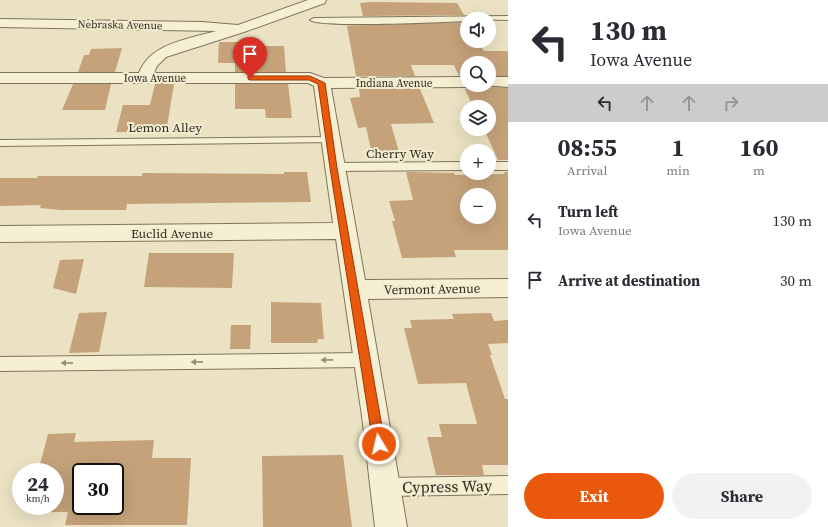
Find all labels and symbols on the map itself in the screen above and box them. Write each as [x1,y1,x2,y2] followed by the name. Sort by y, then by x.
[77,17,163,33] street label: Nebraska Avenue
[233,37,267,78] pin
[124,71,187,86] street label: Iowa Avenue
[356,76,433,91] street label: Indiana Avenue
[128,119,202,136] street label: Lemon Alley
[366,145,434,162] street label: Cherry Way
[131,225,213,242] street label: Euclid Avenue
[384,280,481,298] street label: Vermont Avenue
[320,357,333,363] one-way arrow
[190,359,203,365] one-way arrow
[60,360,73,366] one-way arrow
[358,423,400,465] position arrow
[72,463,124,515] speed limit sign: 30
[402,474,493,498] street label: Cypress Way

